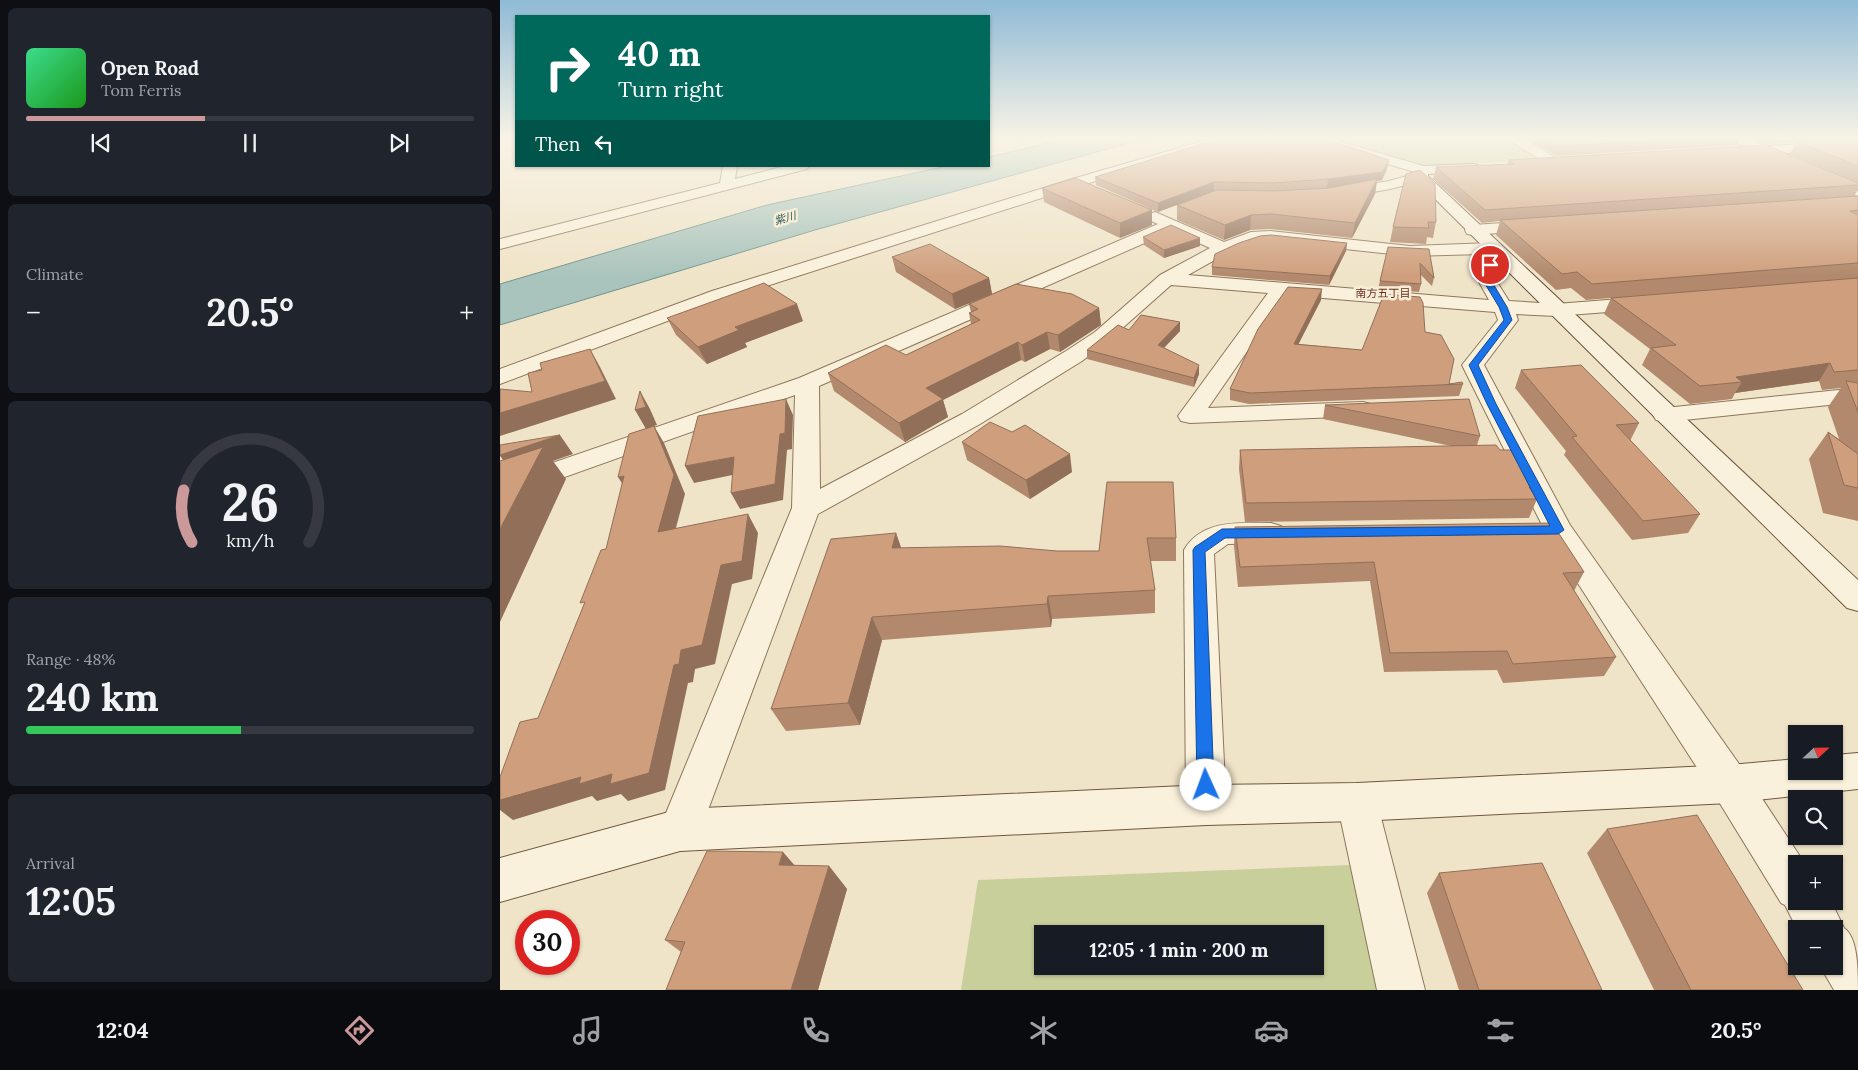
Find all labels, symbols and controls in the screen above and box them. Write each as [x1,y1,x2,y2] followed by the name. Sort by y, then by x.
[618,31,701,76] text: 40 m
[535,35,600,100] icon: right
[101,56,199,80] text: Open Road
[618,75,723,103] text: Turn right
[101,80,181,100] text: Tom Ferris
[87,129,115,157] icon: previous
[236,129,264,157] icon: pause
[385,129,413,157] icon: next
[590,130,618,158] icon: left
[535,132,580,156] text: Then
[773,208,798,228] water label: 紫川
[1469,244,1511,286] pin
[1476,251,1504,279] icon: arrive
[26,264,83,284] text: Climate
[1356,286,1411,300] district label: 南方五丁目
[206,288,294,336] text: 20.5°
[26,295,41,331] text: −
[459,295,474,331] text: +
[221,469,279,535] text: 26
[226,529,274,552] text: km/h
[26,649,115,669] text: Range · 48%
[26,673,159,721] text: 240 km
[1788,725,1842,780] north arrow
[1788,725,1843,975] map controls
[1179,758,1231,810] position arrow
[1788,790,1843,845] button: search
[26,853,75,873] text: Arrival
[1788,855,1843,910] button: +
[26,877,116,925] text: 12:05
[515,910,580,975] speed limit sign: 30
[1788,920,1843,975] button: −
[1090,938,1268,962] text: 12:05 · 1 min · 200 m
[342,1013,377,1048] icon: directions
[570,1013,605,1048] icon: music
[798,1013,833,1048] icon: phone
[1026,1013,1061,1048] icon: climate
[1254,1013,1289,1048] icon: car
[1483,1013,1518,1048] icon: filters
[97,1016,149,1044] text: 12:04
[1711,1016,1761,1044] text: 20.5°

